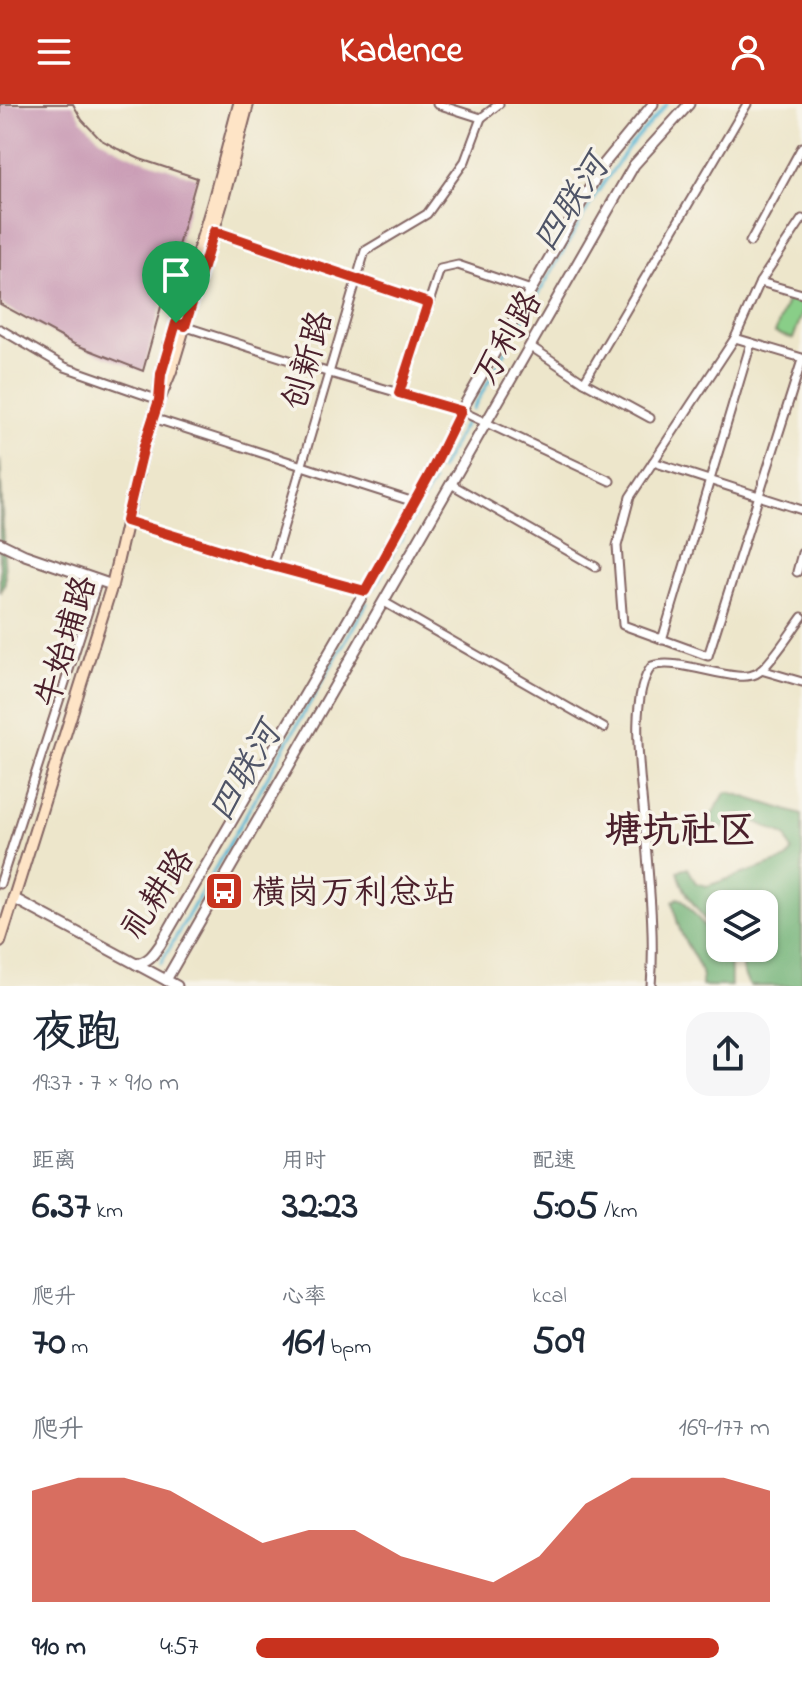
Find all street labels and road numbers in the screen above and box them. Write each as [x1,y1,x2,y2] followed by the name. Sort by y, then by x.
[462,282,557,396] street label: 万利路
[272,305,348,417] street label: 创新路
[24,570,112,715] street label: 牛始埔路
[110,839,209,951] street label: 礼耕路

